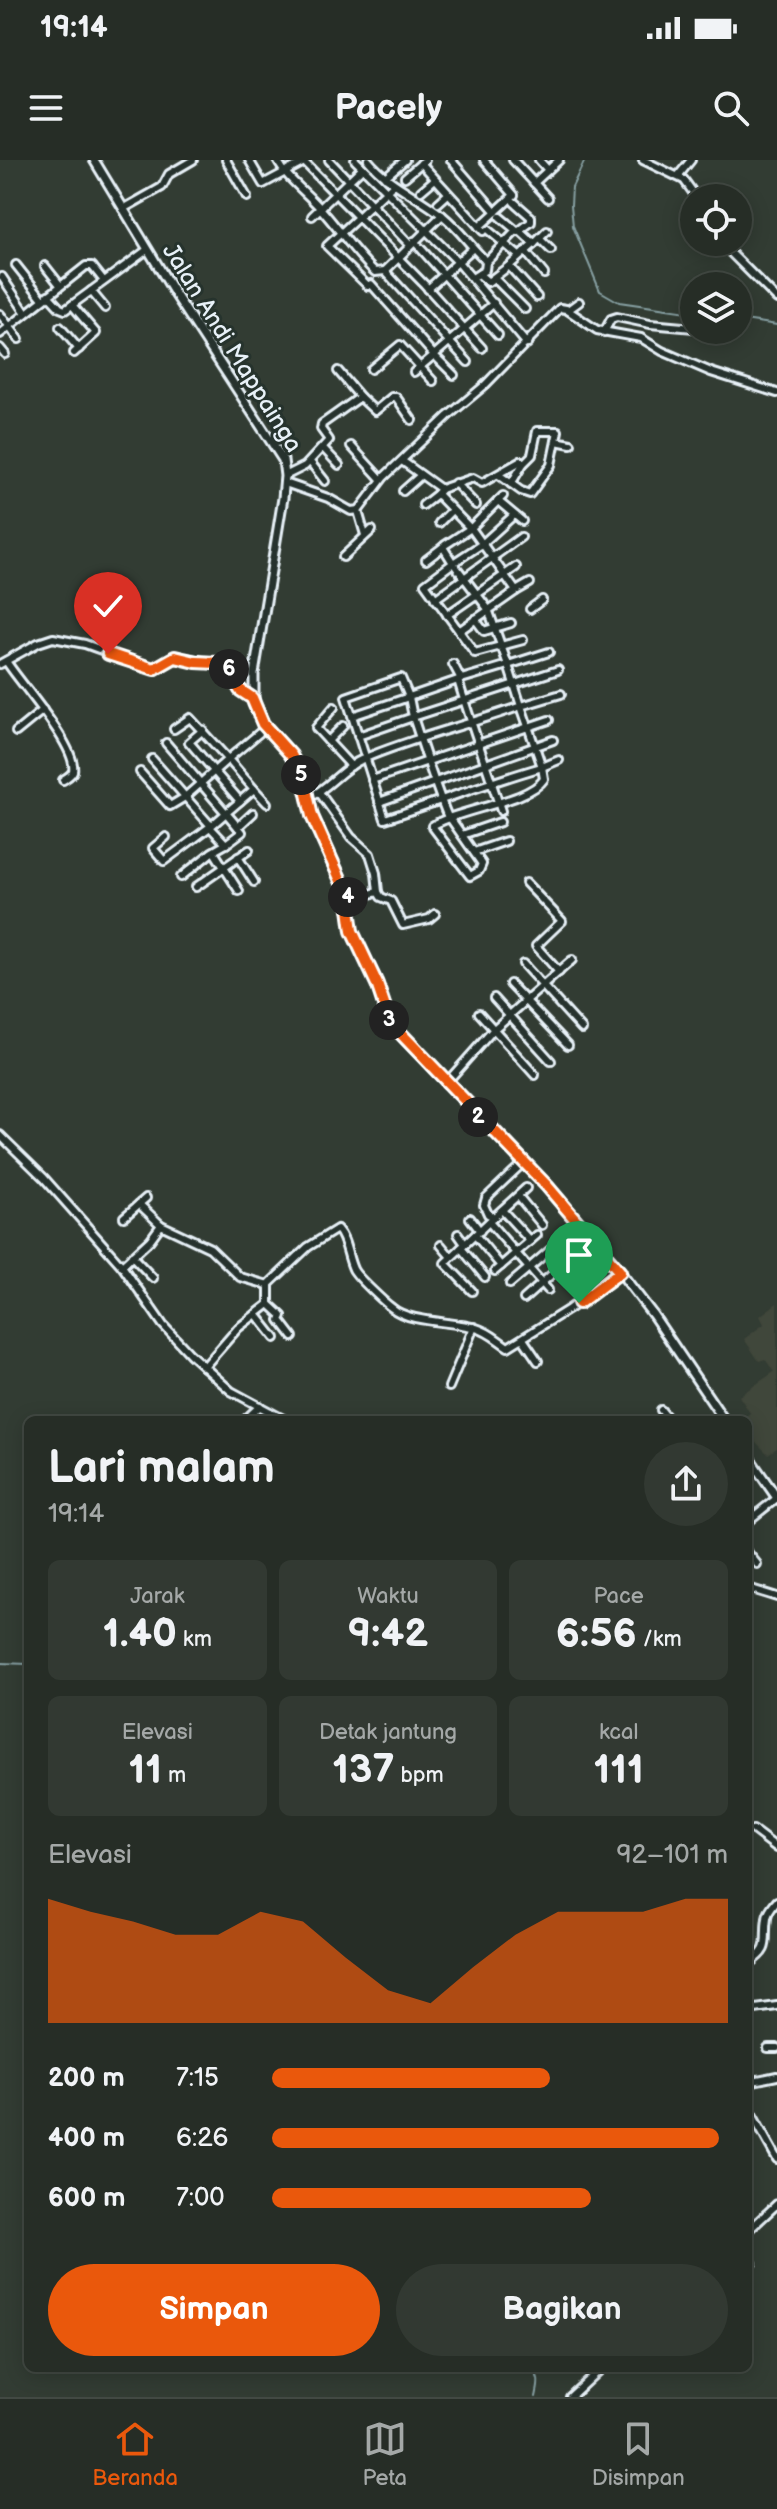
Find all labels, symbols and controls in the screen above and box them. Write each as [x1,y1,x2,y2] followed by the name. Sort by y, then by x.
[40,10,108,46] text: 19:14
[24,86,68,130] icon: menu
[709,86,753,130] icon: search
[335,87,442,130] text: Pacely
[680,184,752,344] map controls
[680,184,752,256] button: locate
[156,238,308,458] street label: Jalan Andi Mappainga
[680,272,752,344] button: layers
[74,572,142,654] pin
[86,584,130,628] icon: check
[209,649,249,689] pin: 6
[222,655,236,682] text: 6
[281,755,321,795] pin: 5
[295,761,307,788] text: 5
[328,877,368,917] pin: 4
[342,883,354,910] text: 4
[369,1000,409,1040] pin: 3
[383,1006,395,1033] text: 3
[458,1097,498,1137] pin: 2
[471,1103,485,1130] text: 2
[545,1221,613,1303] pin
[557,1233,601,1277] icon: arrive
[48,1442,275,1495] text: Lari malam
[644,1442,728,1526] button: share
[48,1499,104,1530] text: 19:14
[130,1583,184,1610] text: Jarak
[357,1583,419,1610] text: Waktu
[594,1583,644,1610] text: Pace
[103,1610,177,1658] text: 1.40
[348,1610,428,1658] text: 9:42
[556,1610,637,1658] text: 6:56
[177,1626,212,1653] text: km
[637,1626,682,1653] text: /km
[122,1719,193,1746] text: Elevasi
[319,1719,457,1746] text: Detak jantung
[599,1719,638,1746] text: kcal
[128,1746,162,1794] text: 11
[332,1746,394,1794] text: 137
[593,1746,644,1794] text: 111
[162,1762,186,1789] text: m
[394,1762,444,1789] text: bpm
[48,1840,132,1871] text: Elevasi
[617,1840,728,1871] text: 92–101 m
[48,2063,125,2094] text: 200 m
[176,2063,219,2094] text: 7:15
[48,2123,125,2154] text: 400 m
[176,2123,228,2154] text: 6:26
[48,2183,125,2214] text: 600 m
[176,2183,225,2214] text: 7:00
[48,2264,380,2356] button: Simpan
[396,2264,728,2356] button: Bagikan
[92,2417,178,2492] tab: Beranda
[362,2417,407,2492] tab: Peta
[592,2417,685,2492] tab: Disimpan

